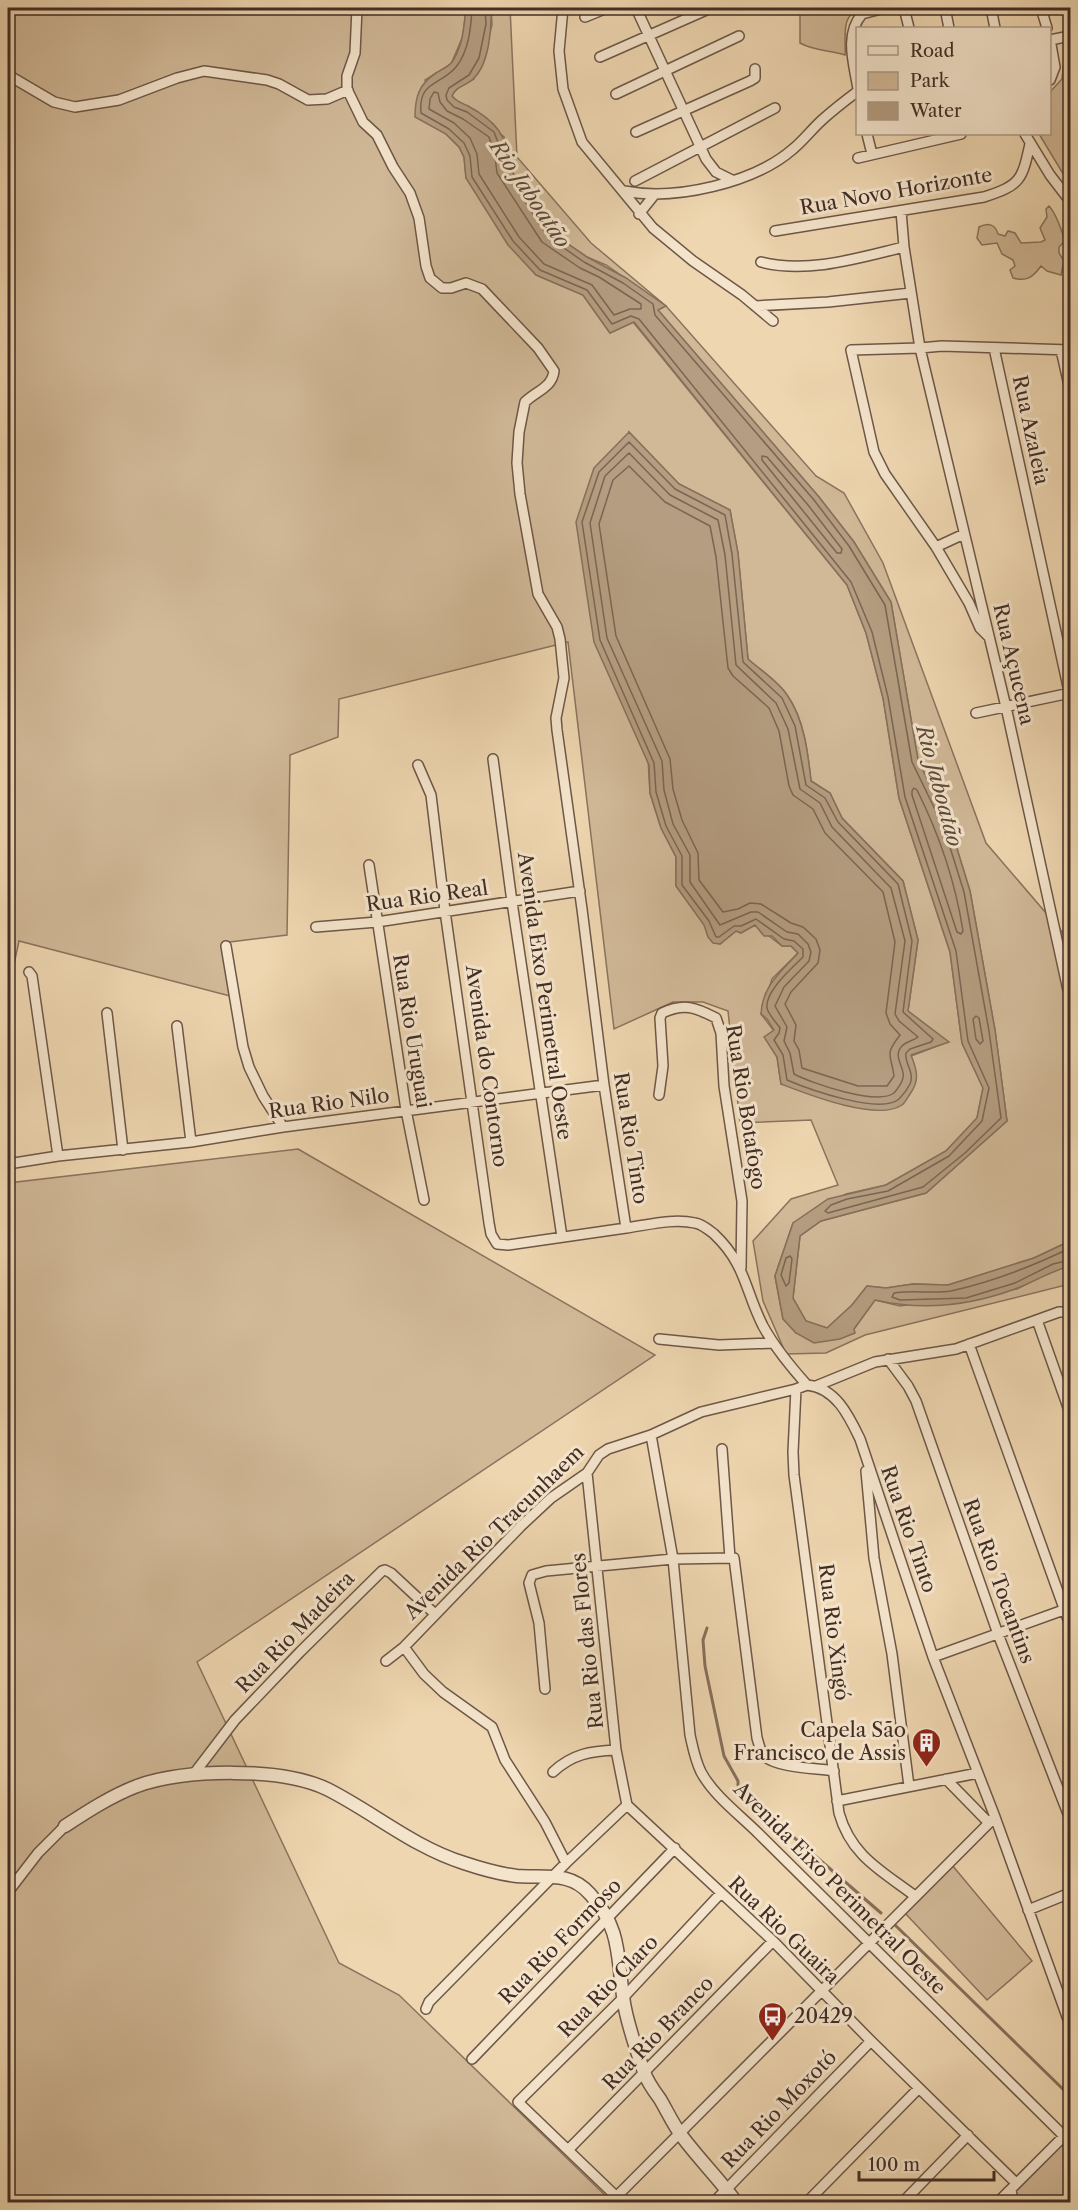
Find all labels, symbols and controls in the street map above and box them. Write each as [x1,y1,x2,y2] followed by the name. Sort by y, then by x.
[856,27,1051,135] legend
[910,40,955,62] text: Road
[910,70,951,92] text: Park
[909,100,962,122] text: Water
[484,133,576,253] water label: Rio Jaboatão
[798,162,994,220] street label: Rua Novo Horizonte
[1008,373,1054,487] street label: Rua Azaleia
[988,601,1040,728] street label: Rua Açucena
[911,720,968,850] water label: Rio Jaboatão
[513,850,577,1141] street label: Avenida Eixo Perimetral Oeste
[364,876,490,916] street label: Rua Rio Real
[388,952,436,1110] street label: Rua Rio Uruguai
[461,962,513,1169] street label: Avenida do Contorno
[721,1023,771,1191] street label: Rua Rio Botafogo
[609,1070,653,1206] street label: Rua Rio Tinto
[267,1083,391,1123] street label: Rua Rio Nilo
[399,1440,589,1625] street label: Avenida Rio Tracunhaem
[876,1462,942,1596] street label: Rua Rio Tinto
[958,1495,1040,1667] street label: Rua Rio Tocantins
[566,1552,608,1730] street label: Rua Rio das Flores
[814,1562,854,1702] street label: Rua Rio Xingó
[231,1566,359,1698] street label: Rua Rio Madeira
[733,1718,906,1765] place label: Capela São Francisco de Assis
[911,1726,943,1768] building icon: Capela São Francisco de Assis
[728,1776,951,1999] street label: Avenida Eixo Perimetral Oeste
[724,1871,845,1989] street label: Rua Rio Guaira
[494,1873,626,2009] street label: Rua Rio Formoso
[553,1930,663,2042] street label: Rua Rio Claro
[598,1971,718,2095] street label: Rua Rio Branco
[757,2000,789,2042] bus stop icon: 20429
[794,2004,853,2028] place label: 20429
[717,2045,841,2173] street label: Rua Rio Moxotó
[859,2144,994,2182] scale bar
[868,2154,920,2176] text: 100 m

